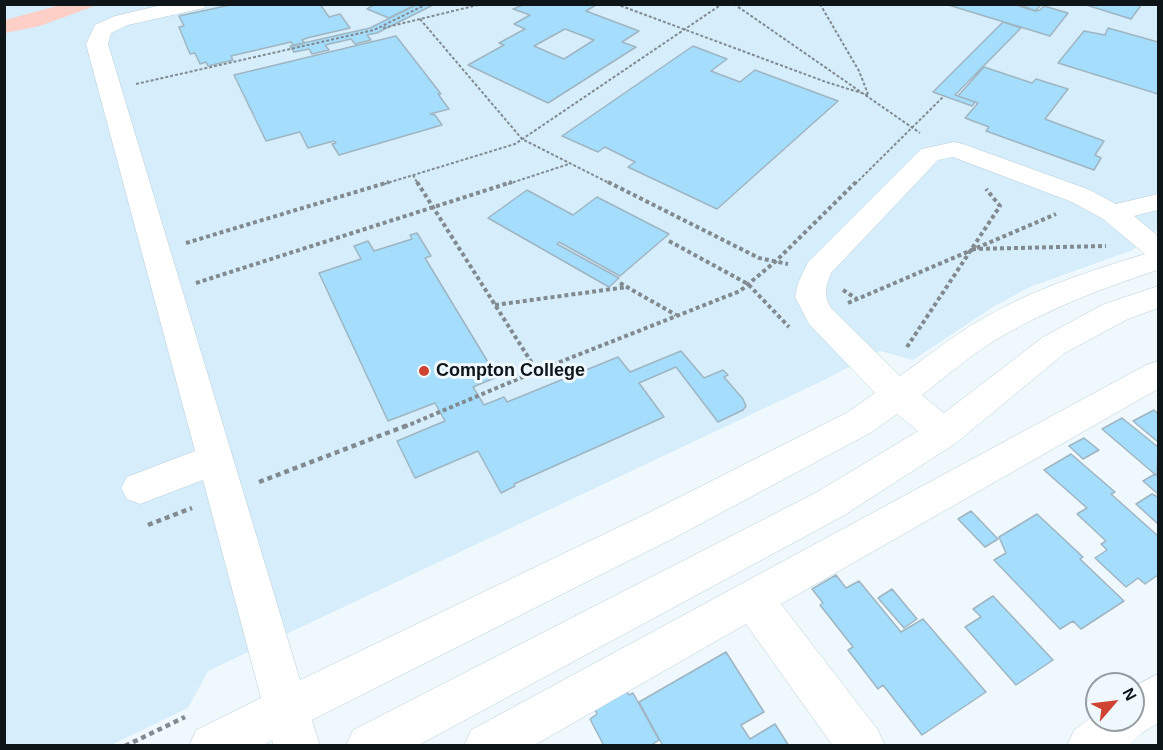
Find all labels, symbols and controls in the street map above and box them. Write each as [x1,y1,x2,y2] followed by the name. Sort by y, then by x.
[436,360,585,382] place label: Compton College
[417,364,431,378] marker: Compton College
[1085,672,1145,732] north arrow
[1119,685,1140,703] text: N

